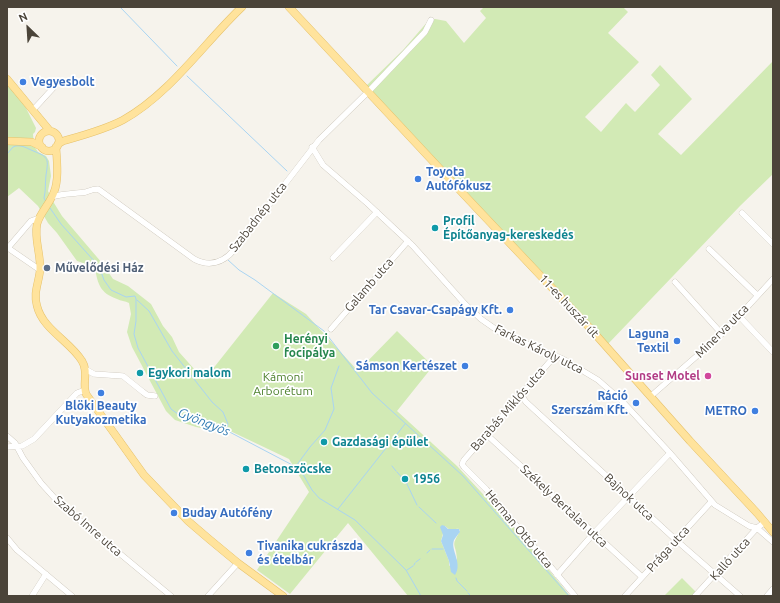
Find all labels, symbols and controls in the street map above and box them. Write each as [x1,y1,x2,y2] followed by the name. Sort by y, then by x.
[8,8,48,48] north arrow
[17,10,29,24] text: N
[31,75,95,89] place label: Vegyesbolt
[18,77,28,87] marker: Vegyesbolt
[426,165,491,193] place label: Toyota Autófókusz
[413,174,423,184] marker: Toyota Autófókusz
[226,179,290,255] street label: Szabadnép utca
[443,214,574,242] place label: Profil Építőanyag-kereskedés
[430,223,440,233] marker: Profil Építőanyag-kereskedés
[342,255,396,315] street label: Galamb utca
[55,261,144,275] place label: Művelődési Ház
[42,263,52,273] marker: Művelődési Ház
[536,271,602,341] street label: 11-es huszár út
[692,301,752,361] street label: Minerva utca
[369,303,502,317] place label: Tar Csavar-Csapágy Kft.
[505,305,515,315] marker: Tar Csavar-Csapágy Kft.
[492,321,586,377] street label: Farkas Károly utca
[628,327,669,355] place label: Laguna Textil
[284,332,335,360] place label: Herényi focipálya
[672,336,682,346] marker: Laguna Textil
[271,341,281,351] marker: Herényi focipálya
[356,359,457,373] place label: Sámson Kertészet
[460,361,470,371] marker: Sámson Kertészet
[468,364,548,454] street label: Barabás Miklós utca
[148,366,231,380] place label: Egykori malom
[135,368,145,378] marker: Egykori malom
[625,369,700,383] place label: Sunset Motel
[253,370,313,398] park label: Kámoni Arborétum
[703,371,713,381] marker: Sunset Motel
[96,388,106,398] marker: Blöki Beauty Kutyakozmetika
[551,389,628,417] place label: Ráció Szerszám Kft.
[631,398,641,408] marker: Ráció Szerszám Kft.
[56,399,146,427] place label: Blöki Beauty Kutyakozmetika
[705,404,747,418] place label: METRO
[176,405,232,439] water label: Gyöngyös
[750,406,760,416] marker: METRO
[332,435,429,449] place label: Gazdasági épület
[319,437,329,447] marker: Gazdasági épület
[254,462,331,476] place label: Betonszöcske
[517,462,611,550] street label: Székely Bertalan utca
[241,464,251,474] marker: Betonszöcske
[601,470,657,524] street label: Bajnok utca
[413,472,440,486] place label: 1956
[400,474,410,484] marker: 1956
[482,487,556,571] street label: Herman Ottó utca
[51,493,125,559] street label: Szabó Imre utca
[182,506,272,520] place label: Buday Autófény
[169,508,179,518] marker: Buday Autófény
[644,523,692,575] street label: Prága utca
[707,535,753,583] street label: Kalló utca
[257,539,363,567] place label: Tivanika cukrászda és ételbár
[244,548,254,558] marker: Tivanika cukrászda és ételbár

